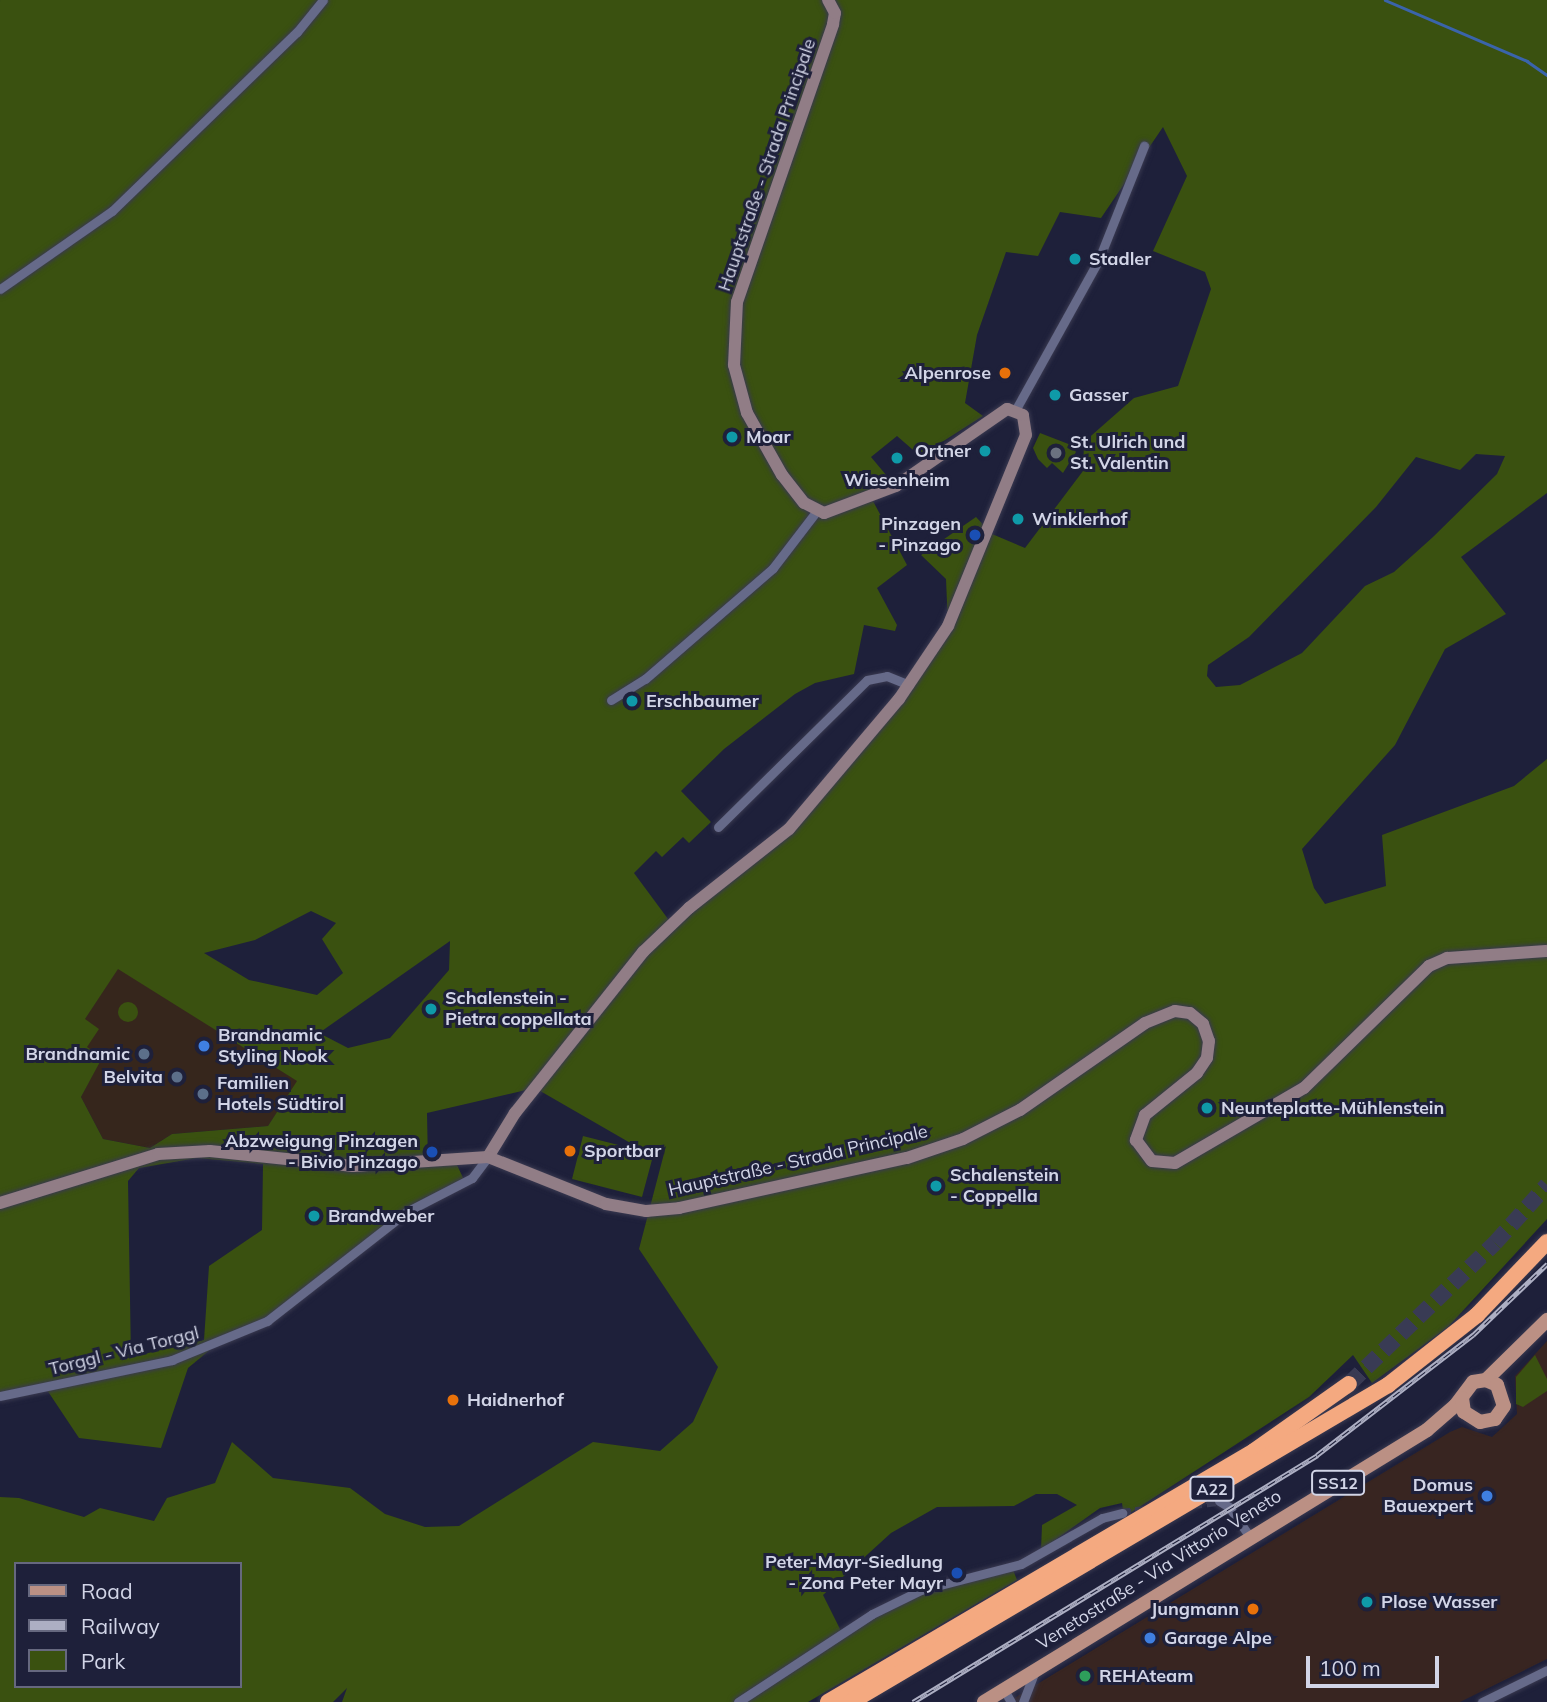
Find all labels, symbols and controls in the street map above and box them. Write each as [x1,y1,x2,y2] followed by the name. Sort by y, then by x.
[714,36,820,294] street label: Hauptstraße - Strada Principale
[1089,248,1151,270] place label: Stadler
[1067,251,1083,267] marker: Stadler
[904,362,991,384] place label: Alpenrose
[997,365,1013,381] marker: Alpenrose
[1069,384,1128,406] place label: Gasser
[1047,387,1063,403] marker: Gasser
[746,426,791,448] place label: Moar
[724,429,740,445] marker: Moar
[1070,432,1185,474] place label: St. Ulrich und St. Valentin
[915,440,971,462] place label: Ortner
[977,443,993,459] marker: Ortner
[1048,445,1064,461] marker: St. Ulrich und St. Valentin
[889,450,905,466] marker: Wiesenheim
[844,469,950,491] place label: Wiesenheim
[1032,508,1127,530] place label: Winklerhof
[1010,511,1026,527] marker: Winklerhof
[878,514,961,556] place label: Pinzagen - Pinzago
[967,527,983,543] marker: Pinzagen - Pinzago
[646,690,759,712] place label: Erschbaumer
[624,693,640,709] marker: Erschbaumer
[445,988,592,1030] place label: Schalenstein - Pietra coppellata
[423,1001,439,1017] marker: Schalenstein - Pietra coppellata
[218,1025,327,1068] place label: Brandnamic Styling Nook
[196,1038,212,1054] marker: Brandnamic Styling Nook
[25,1043,130,1065] place label: Brandnamic
[136,1046,152,1062] marker: Brandnamic
[104,1066,163,1088] place label: Belvita
[169,1069,185,1085] marker: Belvita
[217,1073,344,1116] place label: Familien Hotels Südtirol
[195,1086,211,1102] marker: Familien Hotels Südtirol
[1221,1097,1444,1119] place label: Neunteplatte-Mühlenstein
[1199,1100,1215,1116] marker: Neunteplatte-Mühlenstein
[666,1121,930,1201] street label: Hauptstraße - Strada Principale
[225,1131,418,1174] place label: Abzweigung Pinzagen - Bivio Pinzago
[584,1140,661,1162] place label: Sportbar
[562,1143,578,1159] marker: Sportbar
[424,1144,440,1160] marker: Abzweigung Pinzagen - Bivio Pinzago
[950,1165,1059,1208] place label: Schalenstein - Coppella
[928,1178,944,1194] marker: Schalenstein - Coppella
[328,1205,434,1227] place label: Brandweber
[306,1208,322,1224] marker: Brandweber
[47,1322,201,1380] street label: Torggl - Via Torggl
[467,1389,564,1411] place label: Haidnerhof
[445,1392,461,1408] marker: Haidnerhof
[1310,1470,1366,1496] road number: SS12
[1384,1475,1473,1518] place label: Domus Bauexpert
[1189,1476,1235,1502] road number: A22
[1033,1485,1285,1655] street label: Venetostraße - Via Vittorio Veneto
[1479,1488,1495,1504] marker: Domus Bauexpert
[765,1552,943,1594] place label: Peter-Mayr-Siedlung - Zona Peter Mayr
[14,1562,242,1688] legend
[949,1565,965,1581] marker: Peter-Mayr-Siedlung - Zona Peter Mayr
[81,1578,132,1604] text: Road
[1381,1591,1497,1613] place label: Plose Wasser
[1359,1594,1375,1610] marker: Plose Wasser
[1151,1598,1239,1620] place label: Jungmann
[1245,1601,1261,1617] marker: Jungmann
[81,1613,160,1639] text: Railway
[1164,1627,1272,1649] place label: Garage Alpe
[1142,1630,1158,1646] marker: Garage Alpe
[1309,1642,1442,1686] scale bar
[81,1648,125,1674] text: Park
[1319,1655,1381,1681] text: 100 m
[1099,1665,1193,1687] place label: REHAteam
[1077,1668,1093,1684] marker: REHAteam

